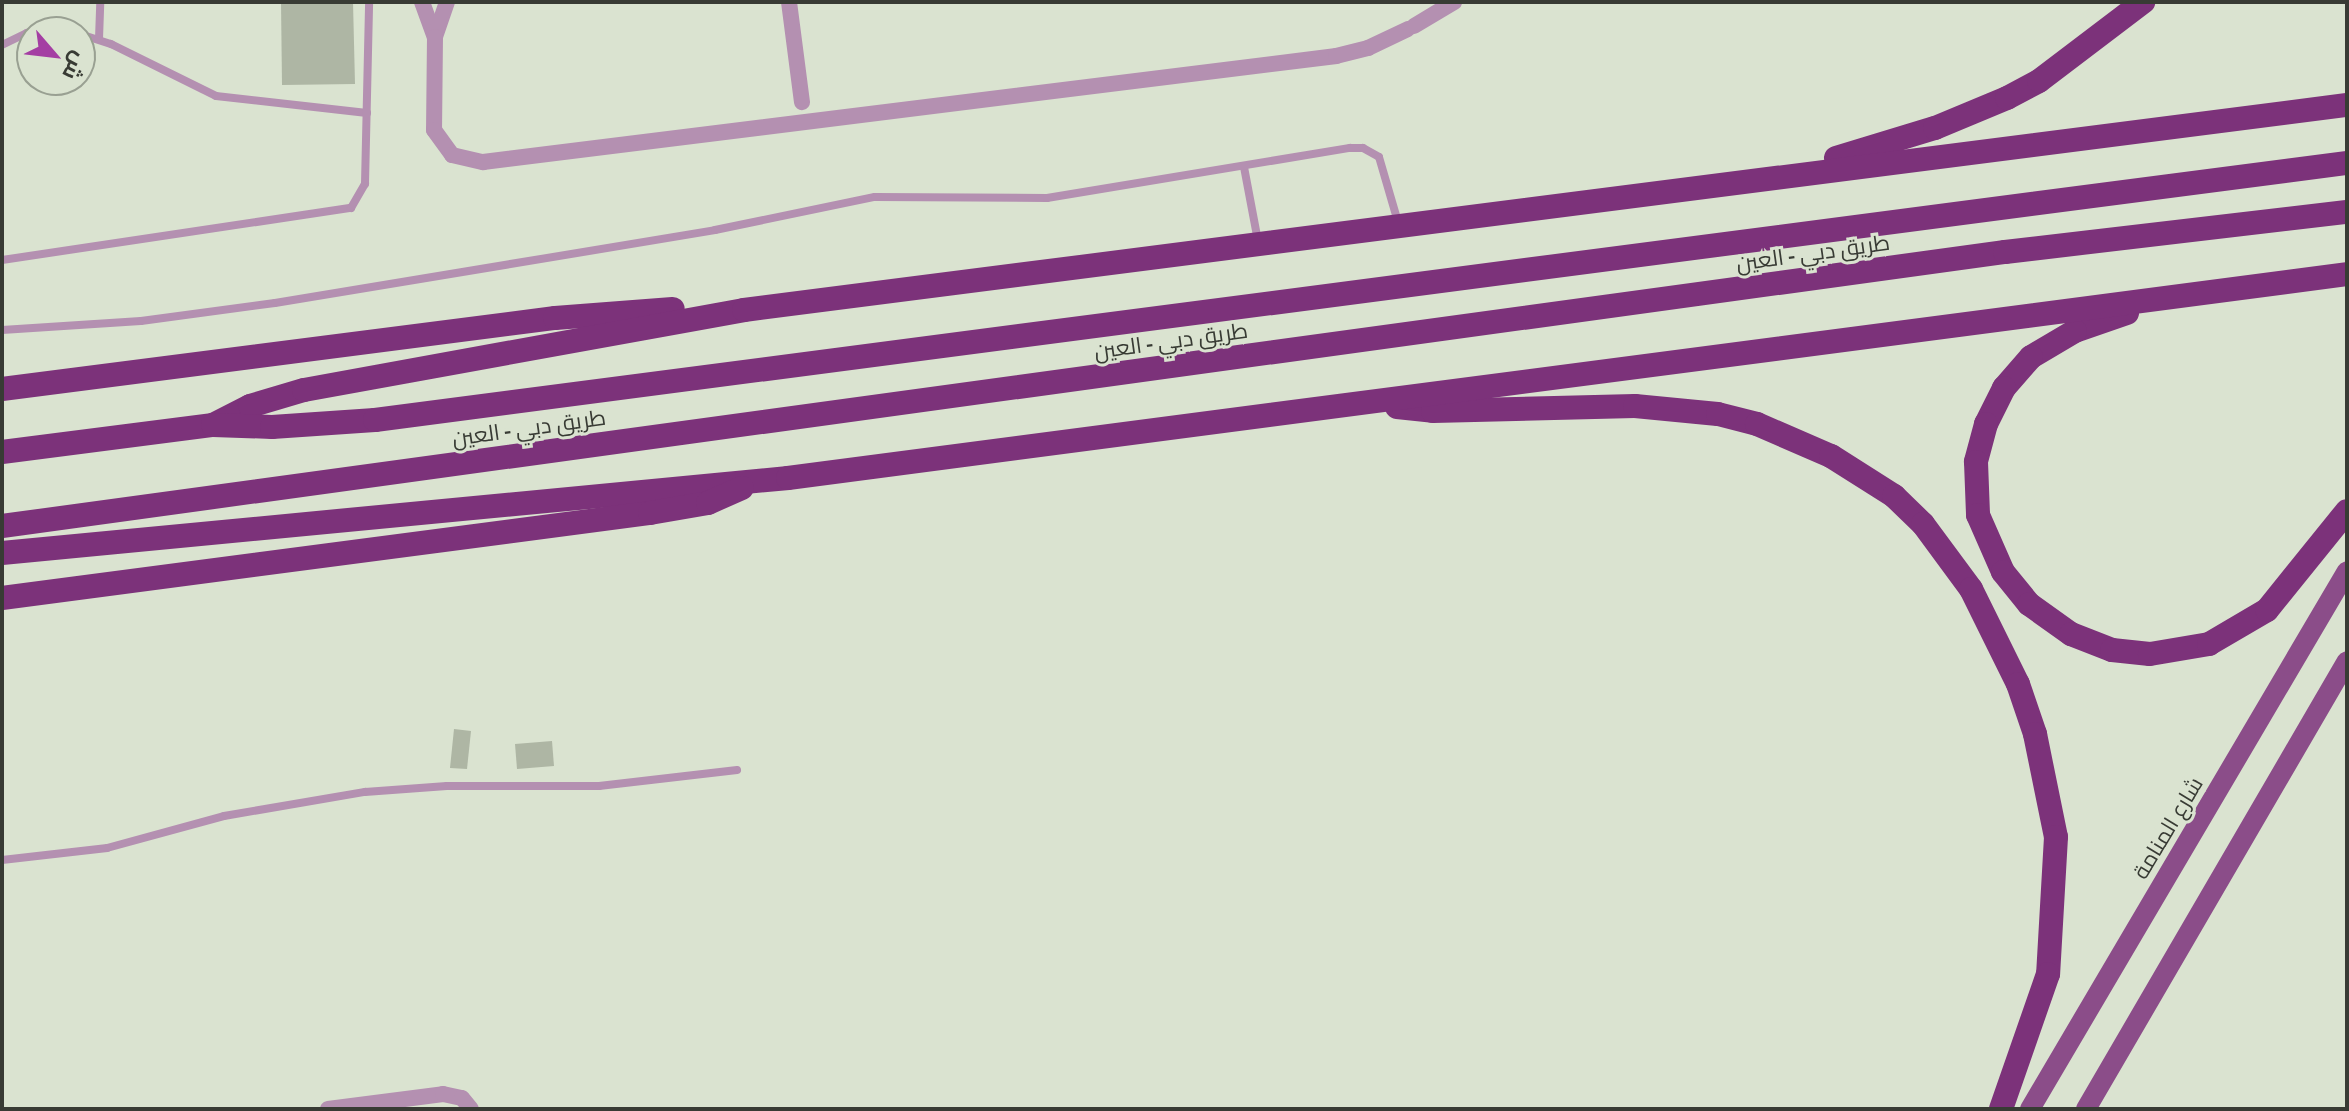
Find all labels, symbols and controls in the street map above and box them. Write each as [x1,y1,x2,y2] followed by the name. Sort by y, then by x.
[16,16,96,96] north arrow
[56,47,95,86] text: ش
[1734,229,1892,277] street label: طريق دبي - العين
[1092,317,1250,365] street label: طريق دبي - العين
[450,404,608,452] street label: طريق دبي - العين
[2127,772,2209,884] street label: شارع المنامة

